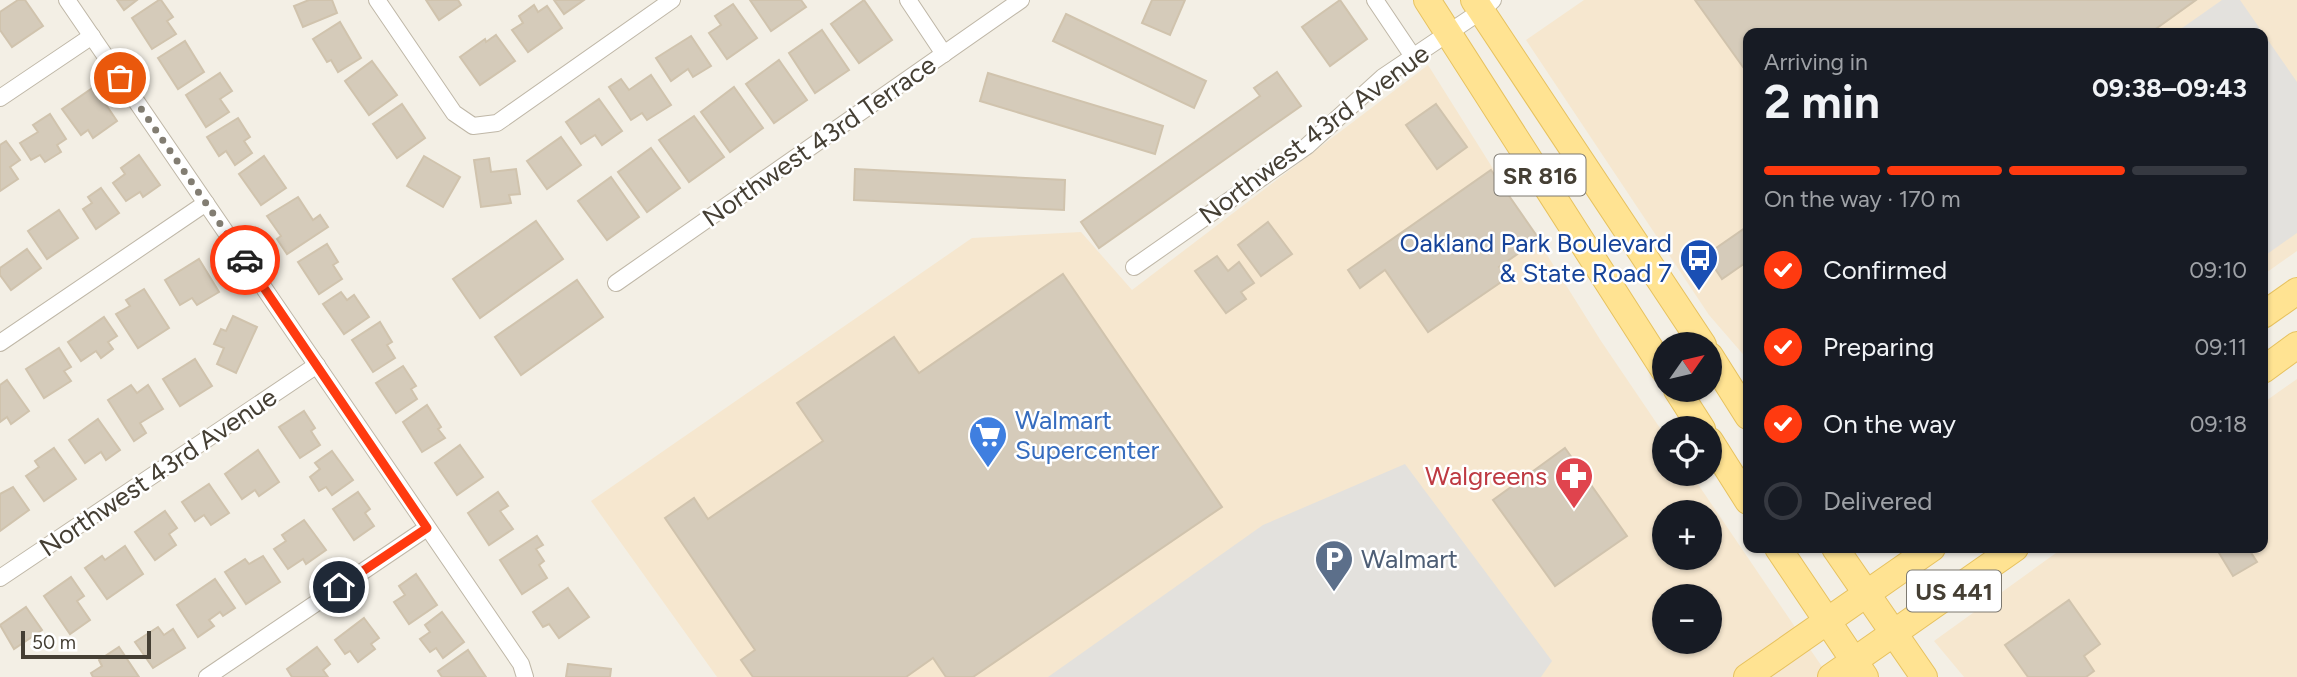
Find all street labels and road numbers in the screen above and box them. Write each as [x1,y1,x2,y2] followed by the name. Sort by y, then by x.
[1193,37,1435,231] street label: Northwest 43rd Avenue
[696,48,942,234] street label: Northwest 43rd Terrace
[1494,154,1586,196] road number: SR 816
[33,381,283,563] street label: Northwest 43rd Avenue
[1907,570,2001,612] road number: US 441

